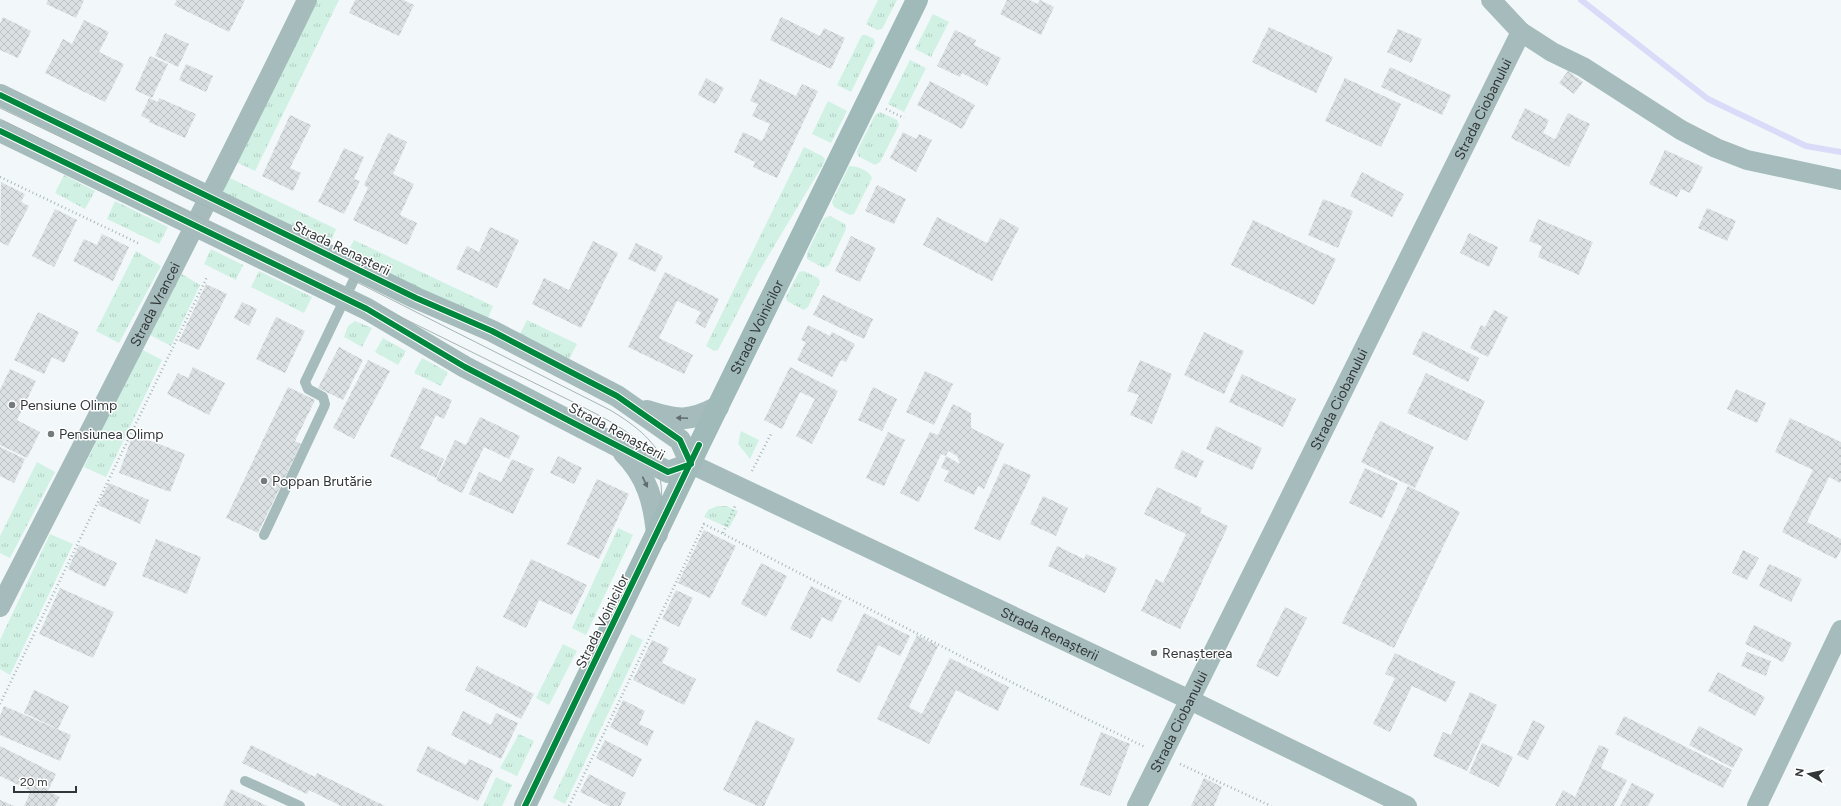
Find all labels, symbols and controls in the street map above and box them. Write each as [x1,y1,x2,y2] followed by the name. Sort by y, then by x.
[1451,56,1516,163] street label: Strada Ciobanului
[290,217,393,279] street label: Strada Renașterii
[127,260,184,350] street label: Strada Vrancei
[727,277,788,377] street label: Strada Voinicilor
[1307,346,1372,453] street label: Strada Ciobanului
[20,397,117,414] place label: Pensiune Olimp
[566,399,668,464] street label: Strada Renașterii
[7,400,17,410] marker: Pensiune Olimp
[675,415,688,422] one-way arrow
[59,426,163,443] place label: Pensiunea Olimp
[46,429,56,439] marker: Pensiunea Olimp
[272,473,373,490] place label: Poppan Brutărie
[259,476,269,486] marker: Poppan Brutărie
[643,476,649,488] one-way arrow
[572,571,633,671] street label: Strada Voinicilor
[998,604,1102,665] street label: Strada Renașterii
[1162,645,1232,662] place label: Renașterea
[1149,648,1159,658] marker: Renașterea
[1147,668,1212,776] street label: Strada Ciobanului
[1789,754,1829,794] north arrow
[1793,767,1807,778] text: N
[14,768,76,794] scale bar
[20,775,48,789] text: 20 m

